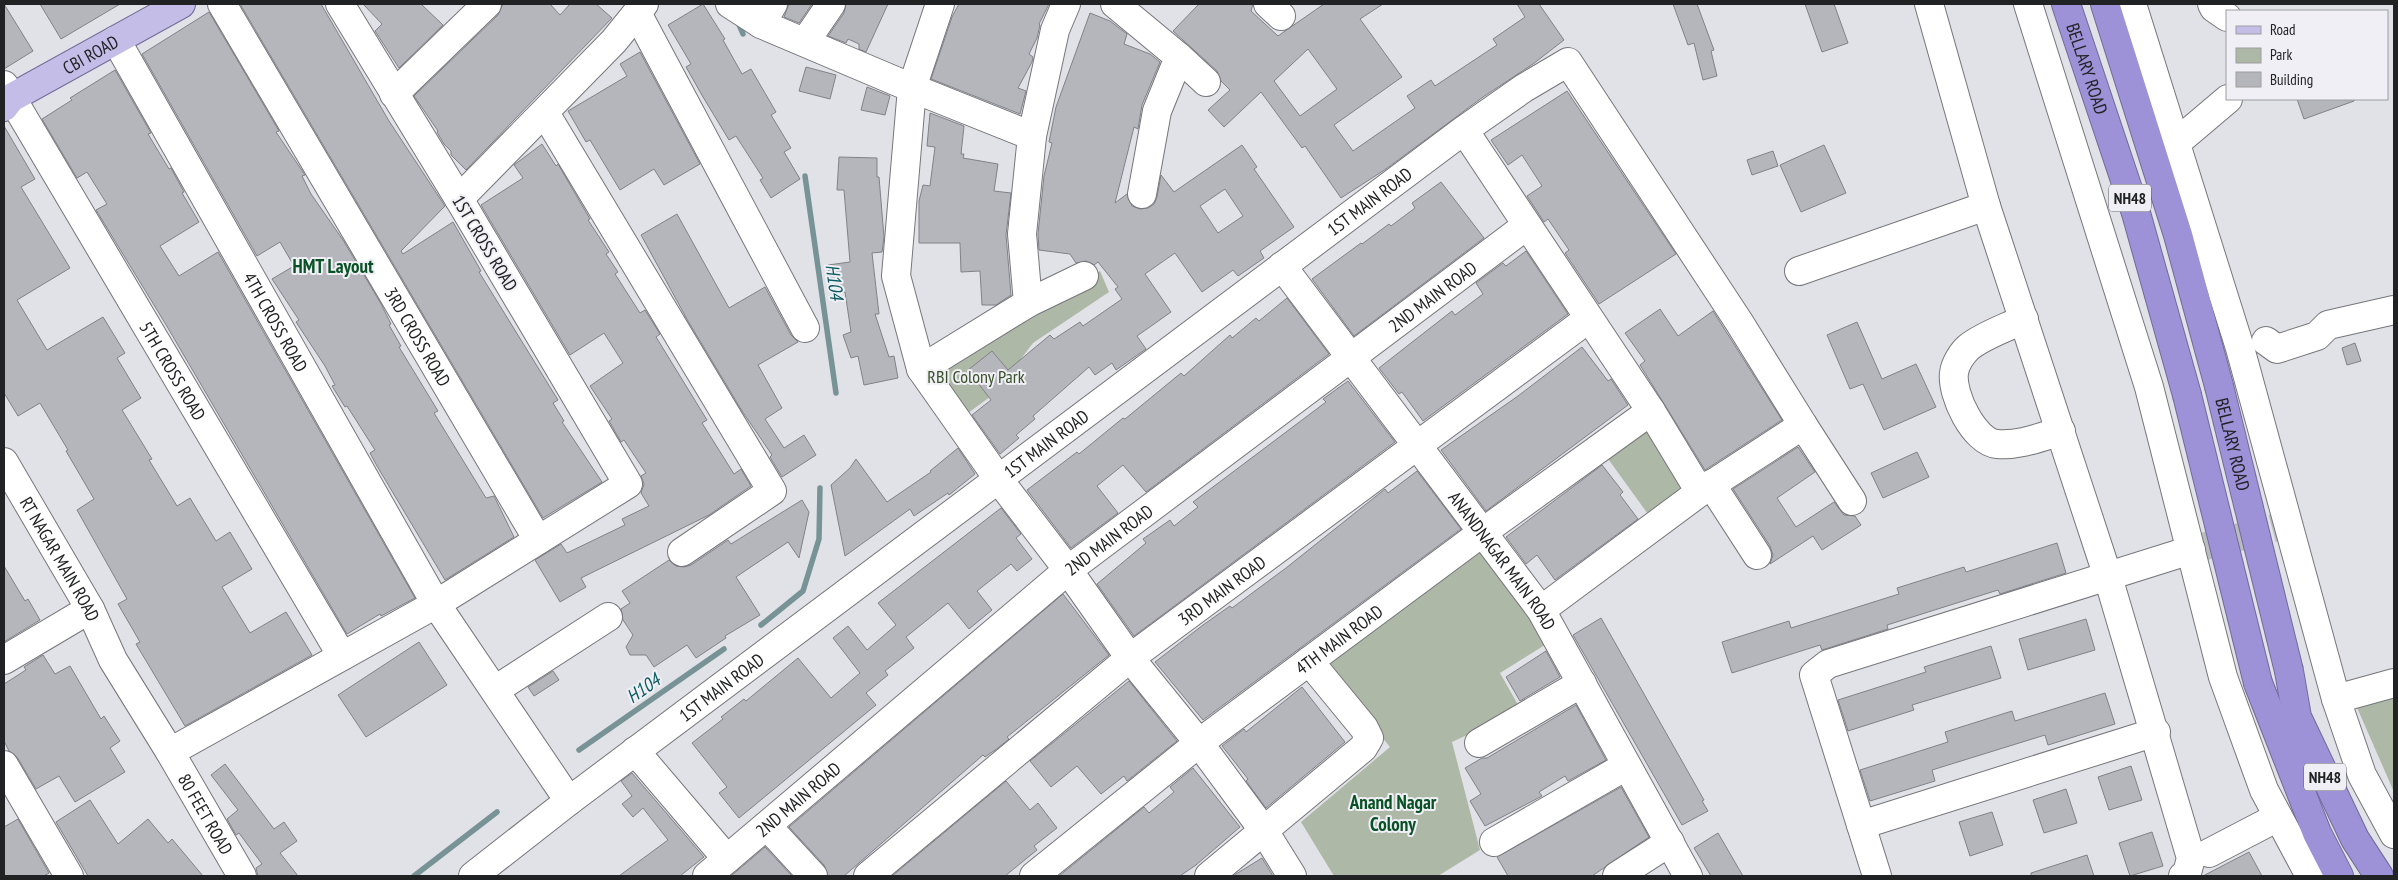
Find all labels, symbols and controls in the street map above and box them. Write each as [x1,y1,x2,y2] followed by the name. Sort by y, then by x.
[2226,10,2388,100] legend
[2062,20,2114,117] street label: BELLARY ROAD
[2270,20,2296,39] text: Road
[58,29,122,79] street label: CBI ROAD
[2270,45,2292,64] text: Park
[2270,70,2313,89] text: Building
[1322,162,1416,240] street label: 1ST MAIN ROAD
[2109,184,2151,212] road number: NH48
[447,191,523,295] street label: 1ST CROSS ROAD
[293,254,374,278] district label: HMT Layout
[1384,256,1481,337] street label: 2ND MAIN ROAD
[821,263,850,303] water label: H104
[239,268,313,376] street label: 4TH CROSS ROAD
[380,283,456,390] street label: 3RD CROSS ROAD
[135,317,211,424] street label: 5TH CROSS ROAD
[927,365,1025,388] park label: RBI Colony Park
[2211,395,2256,493] street label: BELLARY ROAD
[999,404,1093,483] street label: 1ST MAIN ROAD
[1444,486,1561,634] street label: ANANDNAGAR MAIN ROAD
[15,492,105,624] street label: RT NAGAR MAIN ROAD
[1060,499,1157,580] street label: 2ND MAIN ROAD
[1173,550,1270,630] street label: 3RD MAIN ROAD
[1291,599,1387,679] street label: 4TH MAIN ROAD
[674,648,768,726] street label: 1ST MAIN ROAD
[621,667,666,708] water label: H104
[751,757,845,842] street label: 2ND MAIN ROAD
[2304,764,2346,790] road number: NH48
[173,769,238,858] street label: 80 FEET ROAD
[1349,790,1437,836] district label: Anand Nagar Colony

